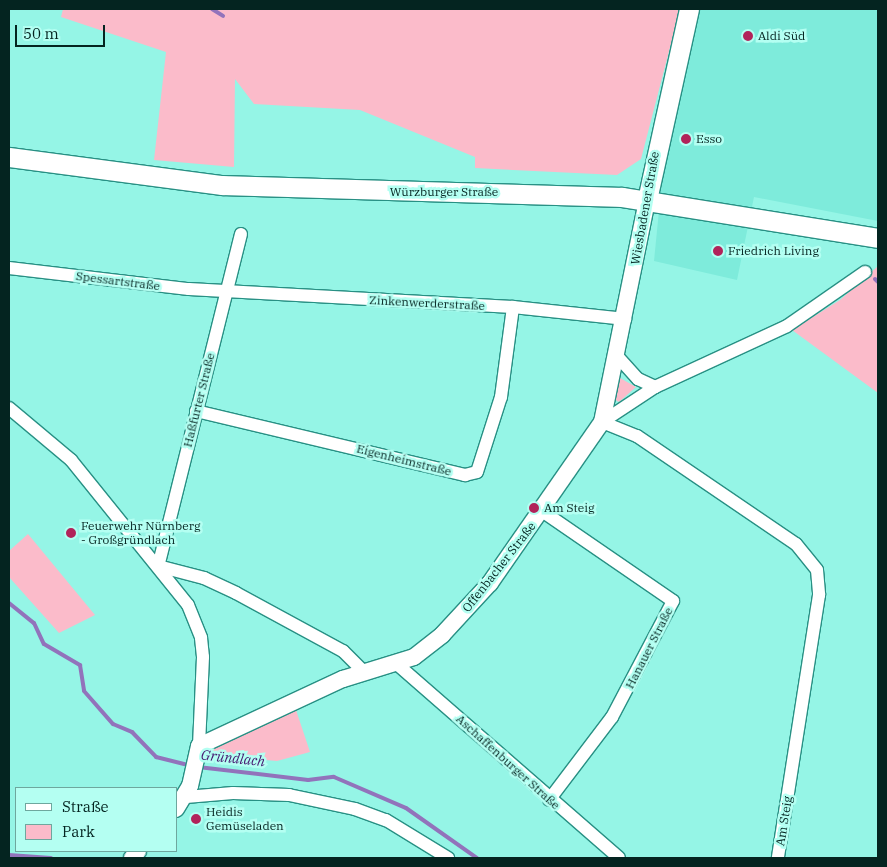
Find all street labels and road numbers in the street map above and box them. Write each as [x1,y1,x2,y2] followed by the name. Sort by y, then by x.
[628,150,662,266] street label: Wiesbadener Straße
[390,185,498,199] street label: Würzburger Straße
[75,269,161,293] street label: Spessartstraße
[369,293,485,313] street label: Zinkenwerderstraße
[180,351,218,449] street label: Haßfurter Straße
[355,441,453,479] street label: Eigenheimstraße
[459,519,539,615] street label: Offenbacher Straße
[622,605,676,691] street label: Hanauer Straße
[453,712,563,812] street label: Aschaffenburger Straße
[773,795,795,847] street label: Am Steig

